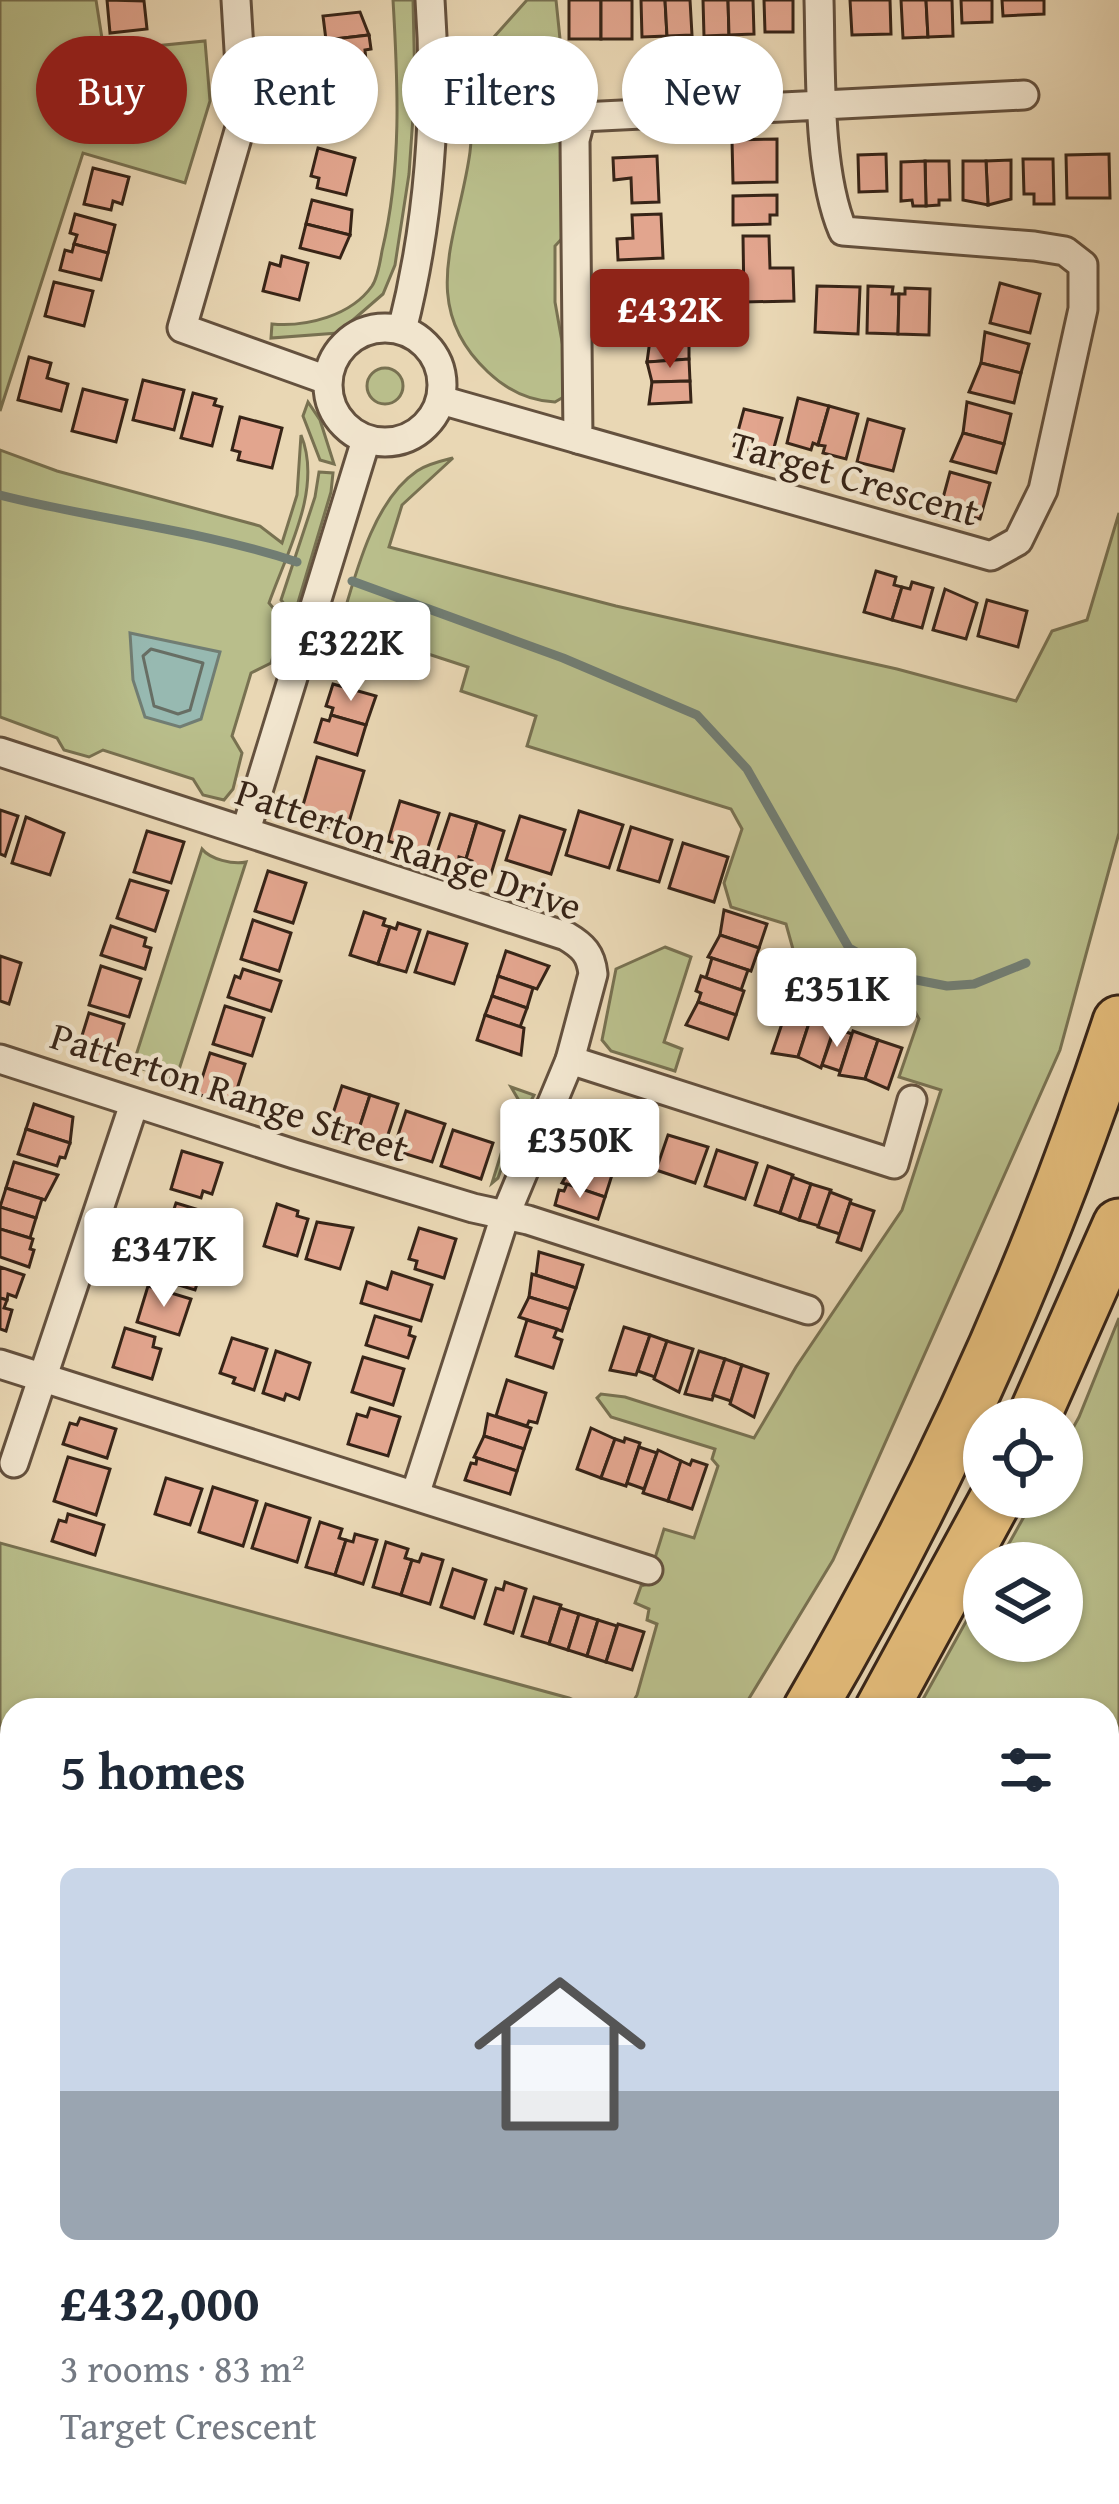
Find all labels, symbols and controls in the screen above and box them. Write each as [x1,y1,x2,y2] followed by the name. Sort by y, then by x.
[36,36,187,144] chip: Buy
[211,36,378,144] chip: Rent
[402,36,598,144] chip: Filters
[622,36,783,144] chip: New
[586,269,754,371] pin: £432K
[617,279,723,336] text: £432K
[724,414,986,540] street label: Target Crescent
[267,602,435,704] pin: £322K
[298,612,404,669] text: £322K
[229,762,589,934] street label: Patterton Range Drive
[753,948,921,1050] pin: £351K
[784,958,890,1015] text: £351K
[44,1006,416,1176] street label: Patterton Range Street
[496,1099,664,1201] pin: £350K
[527,1109,633,1166] text: £350K
[80,1208,248,1310] pin: £347K
[111,1218,217,1275] text: £347K
[963,1398,1083,1662] map controls
[963,1398,1083,1518] button: locate
[963,1542,1083,1662] button: layers
[60,1733,246,1808] text: 5 homes
[993,1737,1059,1803] icon: filters
[452,1946,668,2162] icon: home
[60,2264,259,2339] text: £432,000
[60,2339,305,2396] text: 3 rooms · 83 m²
[60,2396,317,2453] text: Target Crescent

